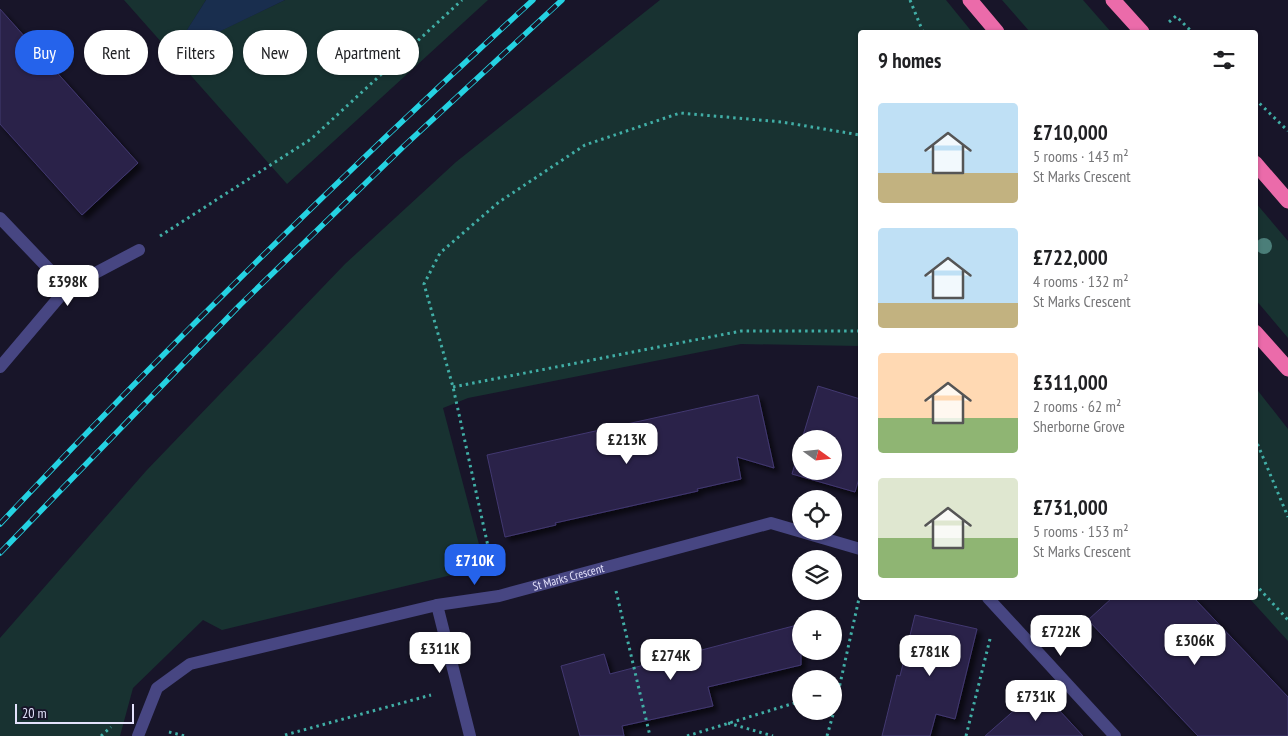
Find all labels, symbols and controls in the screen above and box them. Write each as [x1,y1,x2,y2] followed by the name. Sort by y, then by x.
[15,30,74,75] chip: Buy
[84,30,148,75] chip: Rent
[158,30,233,75] chip: Filters
[243,30,307,75] chip: New
[317,30,419,75] chip: Apartment
[1210,46,1238,74] icon: filters
[878,47,941,74] text: 9 homes
[1033,119,1108,146] text: £710,000
[918,123,978,183] icon: home
[1033,146,1129,166] text: 5 rooms · 143 m²
[1033,166,1131,186] text: St Marks Crescent
[1033,244,1108,271] text: £722,000
[918,248,978,308] icon: home
[33,264,103,307] pin: £398K
[49,271,87,291] text: £398K
[1033,271,1129,291] text: 4 rooms · 132 m²
[1033,291,1131,311] text: St Marks Crescent
[1033,369,1108,396] text: £311,000
[918,373,978,433] icon: home
[1033,396,1121,416] text: 2 rooms · 62 m²
[1033,416,1125,436] text: Sherborne Grove
[592,422,662,465] pin: £213K
[608,429,646,449] text: £213K
[792,430,842,480] north arrow
[792,430,842,720] map controls
[792,490,842,540] button: locate
[1033,494,1108,521] text: £731,000
[918,498,978,558] icon: home
[1033,521,1129,541] text: 5 rooms · 153 m²
[1033,541,1131,561] text: St Marks Crescent
[440,544,510,586] pin: £710K
[456,550,494,570] text: £710K
[792,550,842,600] button: layers
[531,560,606,594] street label: St Marks Crescent
[792,610,842,660] button: +
[1026,614,1096,657] pin: £722K
[1042,621,1080,641] text: £722K
[1160,624,1230,666] pin: £306K
[1176,630,1214,650] text: £306K
[405,632,475,674] pin: £311K
[895,634,965,677] pin: £781K
[421,638,459,658] text: £311K
[636,638,706,681] pin: £274K
[911,641,949,661] text: £781K
[652,645,690,665] text: £274K
[792,670,842,720] button: −
[1001,680,1071,722] pin: £731K
[1017,686,1055,706] text: £731K
[15,701,134,724] scale bar
[22,704,47,722] text: 20 m

